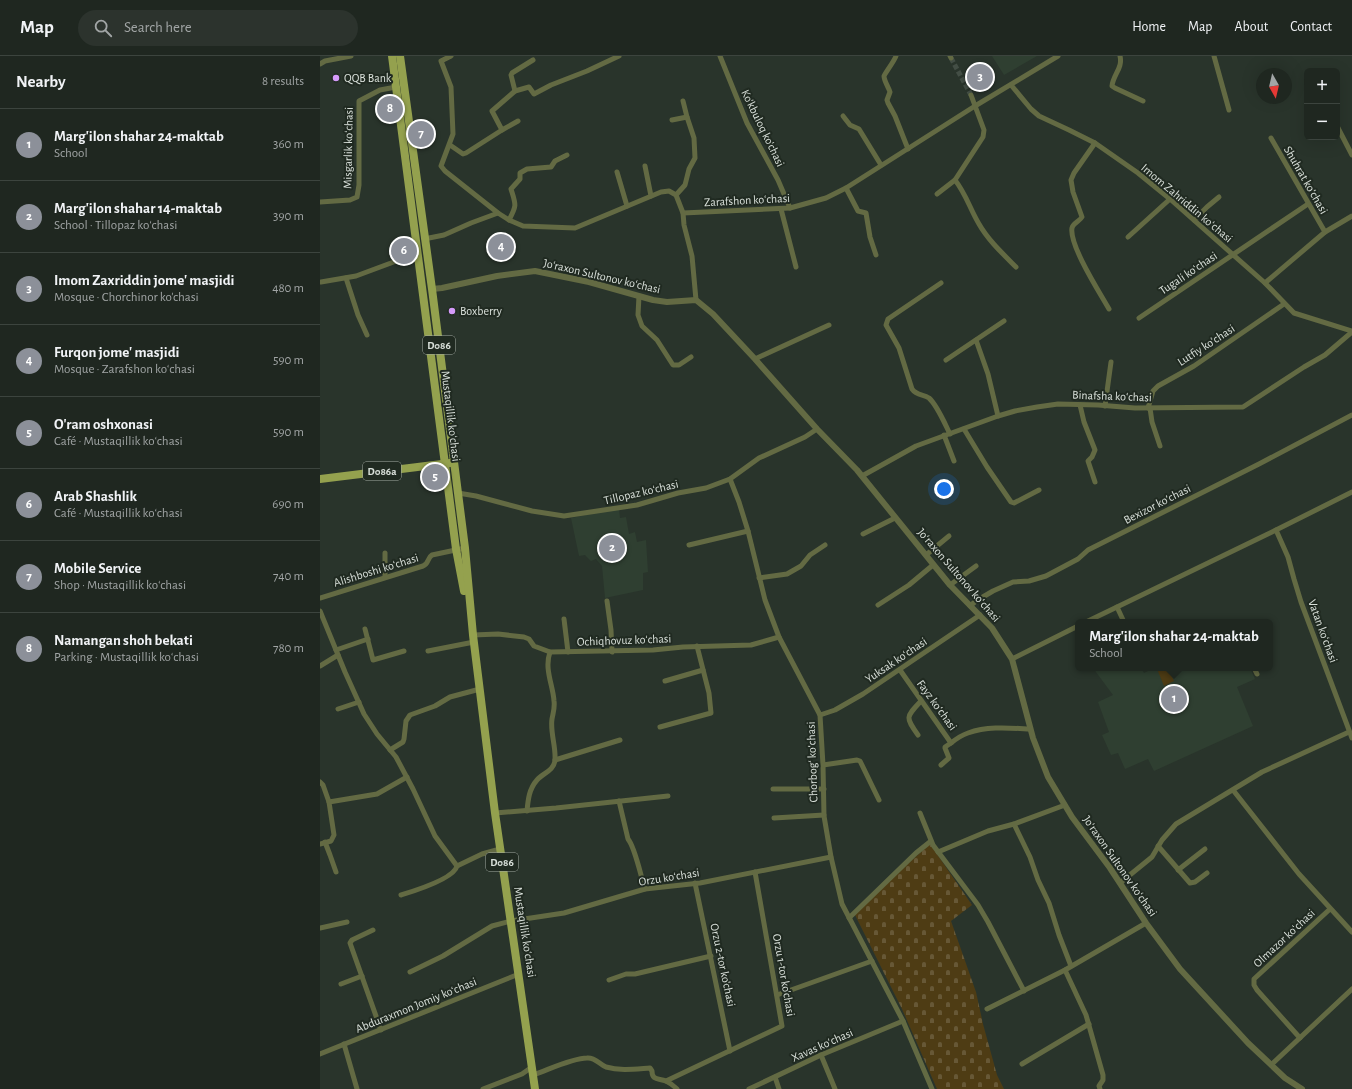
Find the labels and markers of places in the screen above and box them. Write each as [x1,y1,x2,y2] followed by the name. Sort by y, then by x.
[967,62,993,92] pin: 3
[344,72,392,85] place label: QQB Bank
[331,73,341,83] marker: QQB Bank
[377,94,403,124] pin: 8
[408,119,434,149] pin: 7
[488,232,514,262] pin: 4
[391,236,417,266] pin: 6
[460,305,502,318] place label: Boxberry
[447,306,457,316] marker: Boxberry
[422,462,448,492] pin: 5
[599,533,625,563] pin: 2
[1161,684,1187,714] pin: 1

